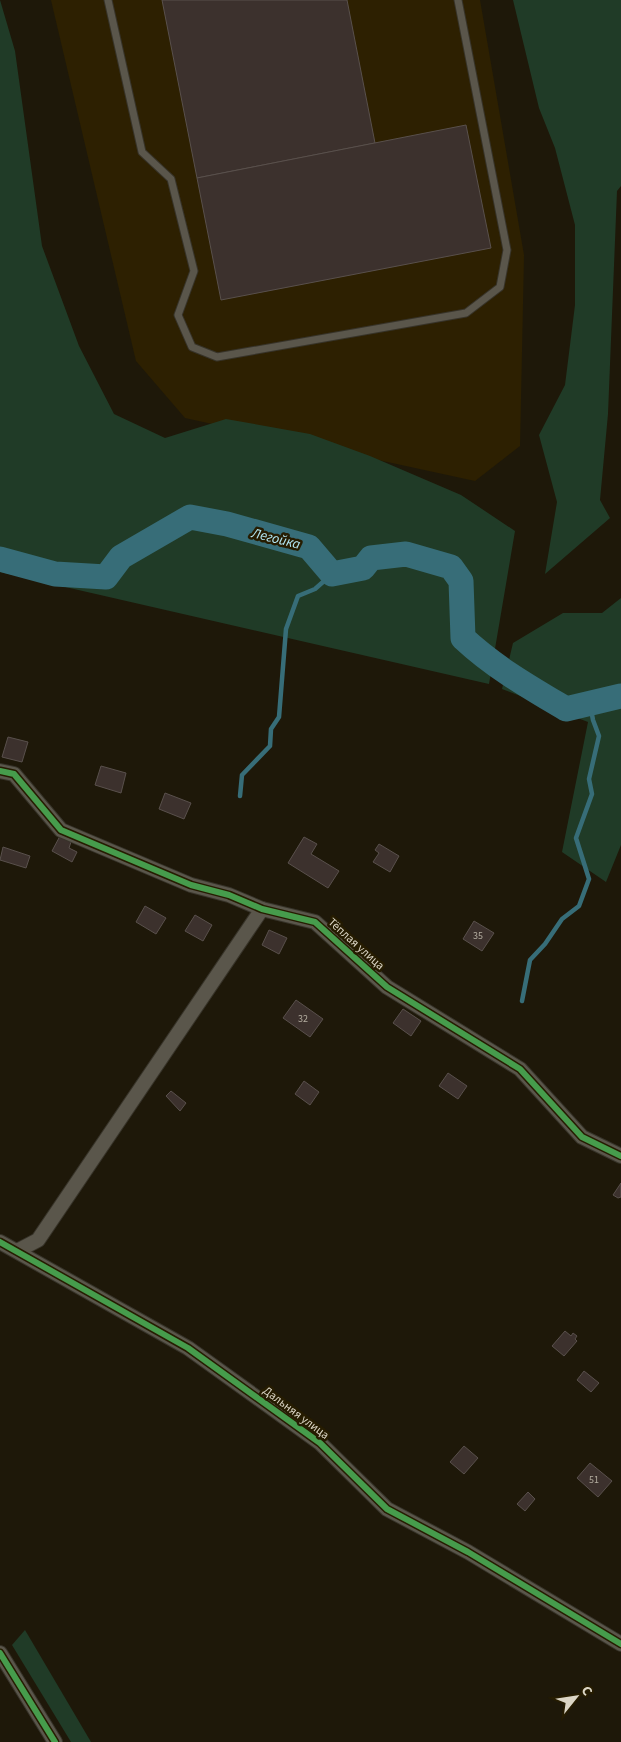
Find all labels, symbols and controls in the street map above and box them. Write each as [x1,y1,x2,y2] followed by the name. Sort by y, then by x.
[249,523,303,555] water label: Легойка
[324,914,388,974] street label: Тёплая улица
[473,929,483,943] house number: 35
[298,1012,308,1026] house number: 32
[259,1382,333,1444] street label: Дальняя улица
[589,1473,599,1487] house number: 51
[551,1672,601,1722] north arrow
[576,1682,597,1700] text: С

